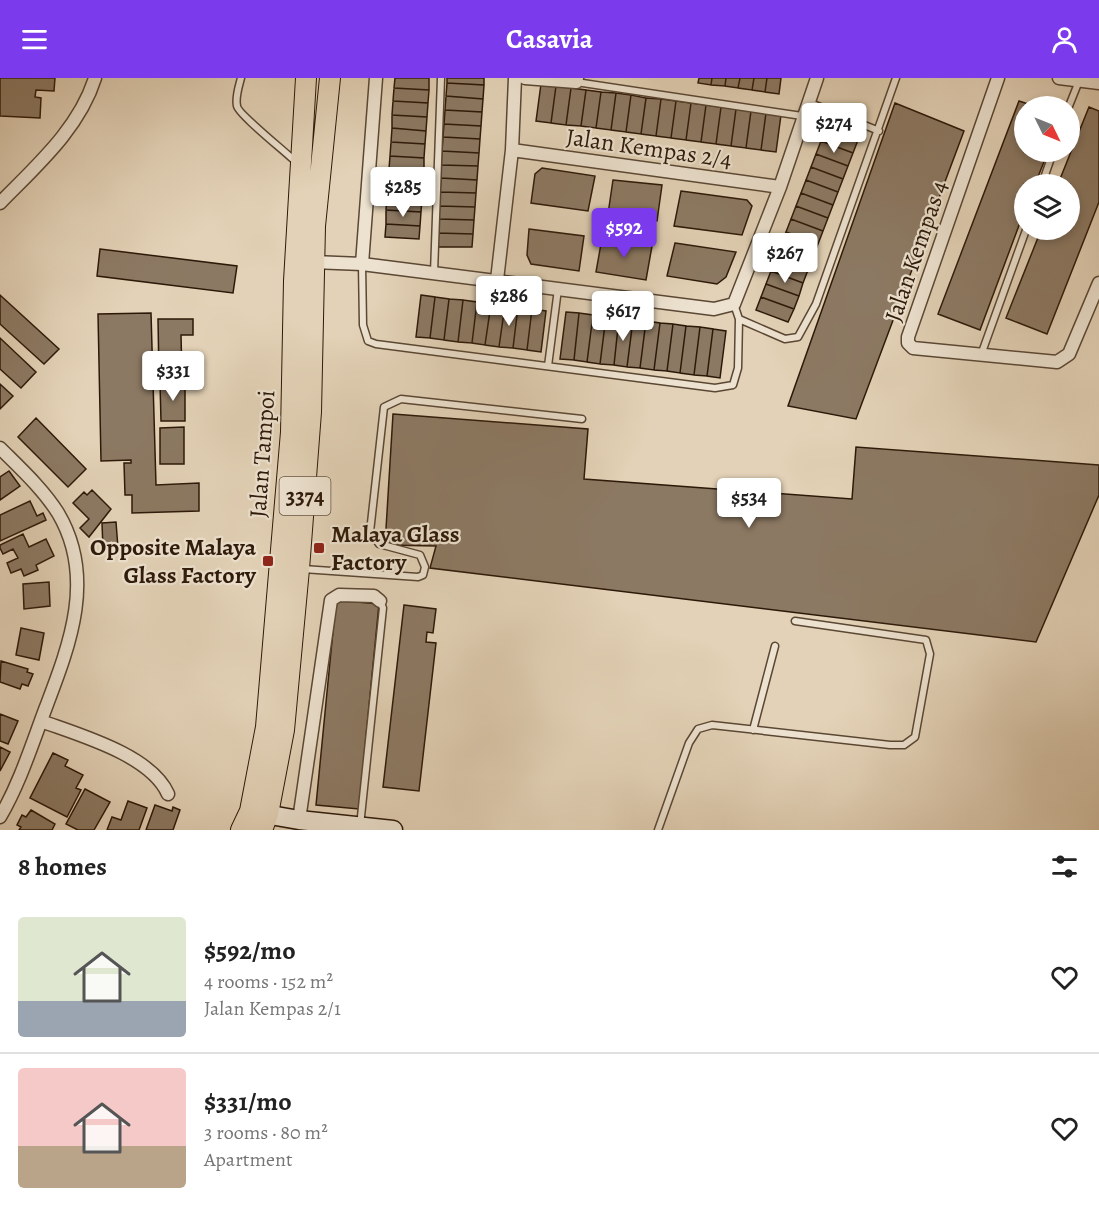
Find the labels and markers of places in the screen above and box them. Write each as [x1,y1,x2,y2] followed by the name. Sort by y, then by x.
[798,103,870,154] pin: $274
[367,167,439,218] pin: $285
[588,208,660,259] pin: $592
[749,233,821,284] pin: $267
[473,276,545,327] pin: $286
[587,291,659,342] pin: $617
[137,351,209,402] pin: $331
[713,478,785,529] pin: $534
[331,518,460,578] place label: Malaya Glass Factory
[90,531,257,591] place label: Opposite Malaya Glass Factory
[312,541,326,555] marker: Malaya Glass Factory
[261,554,275,568] marker: Opposite Malaya Glass Factory

